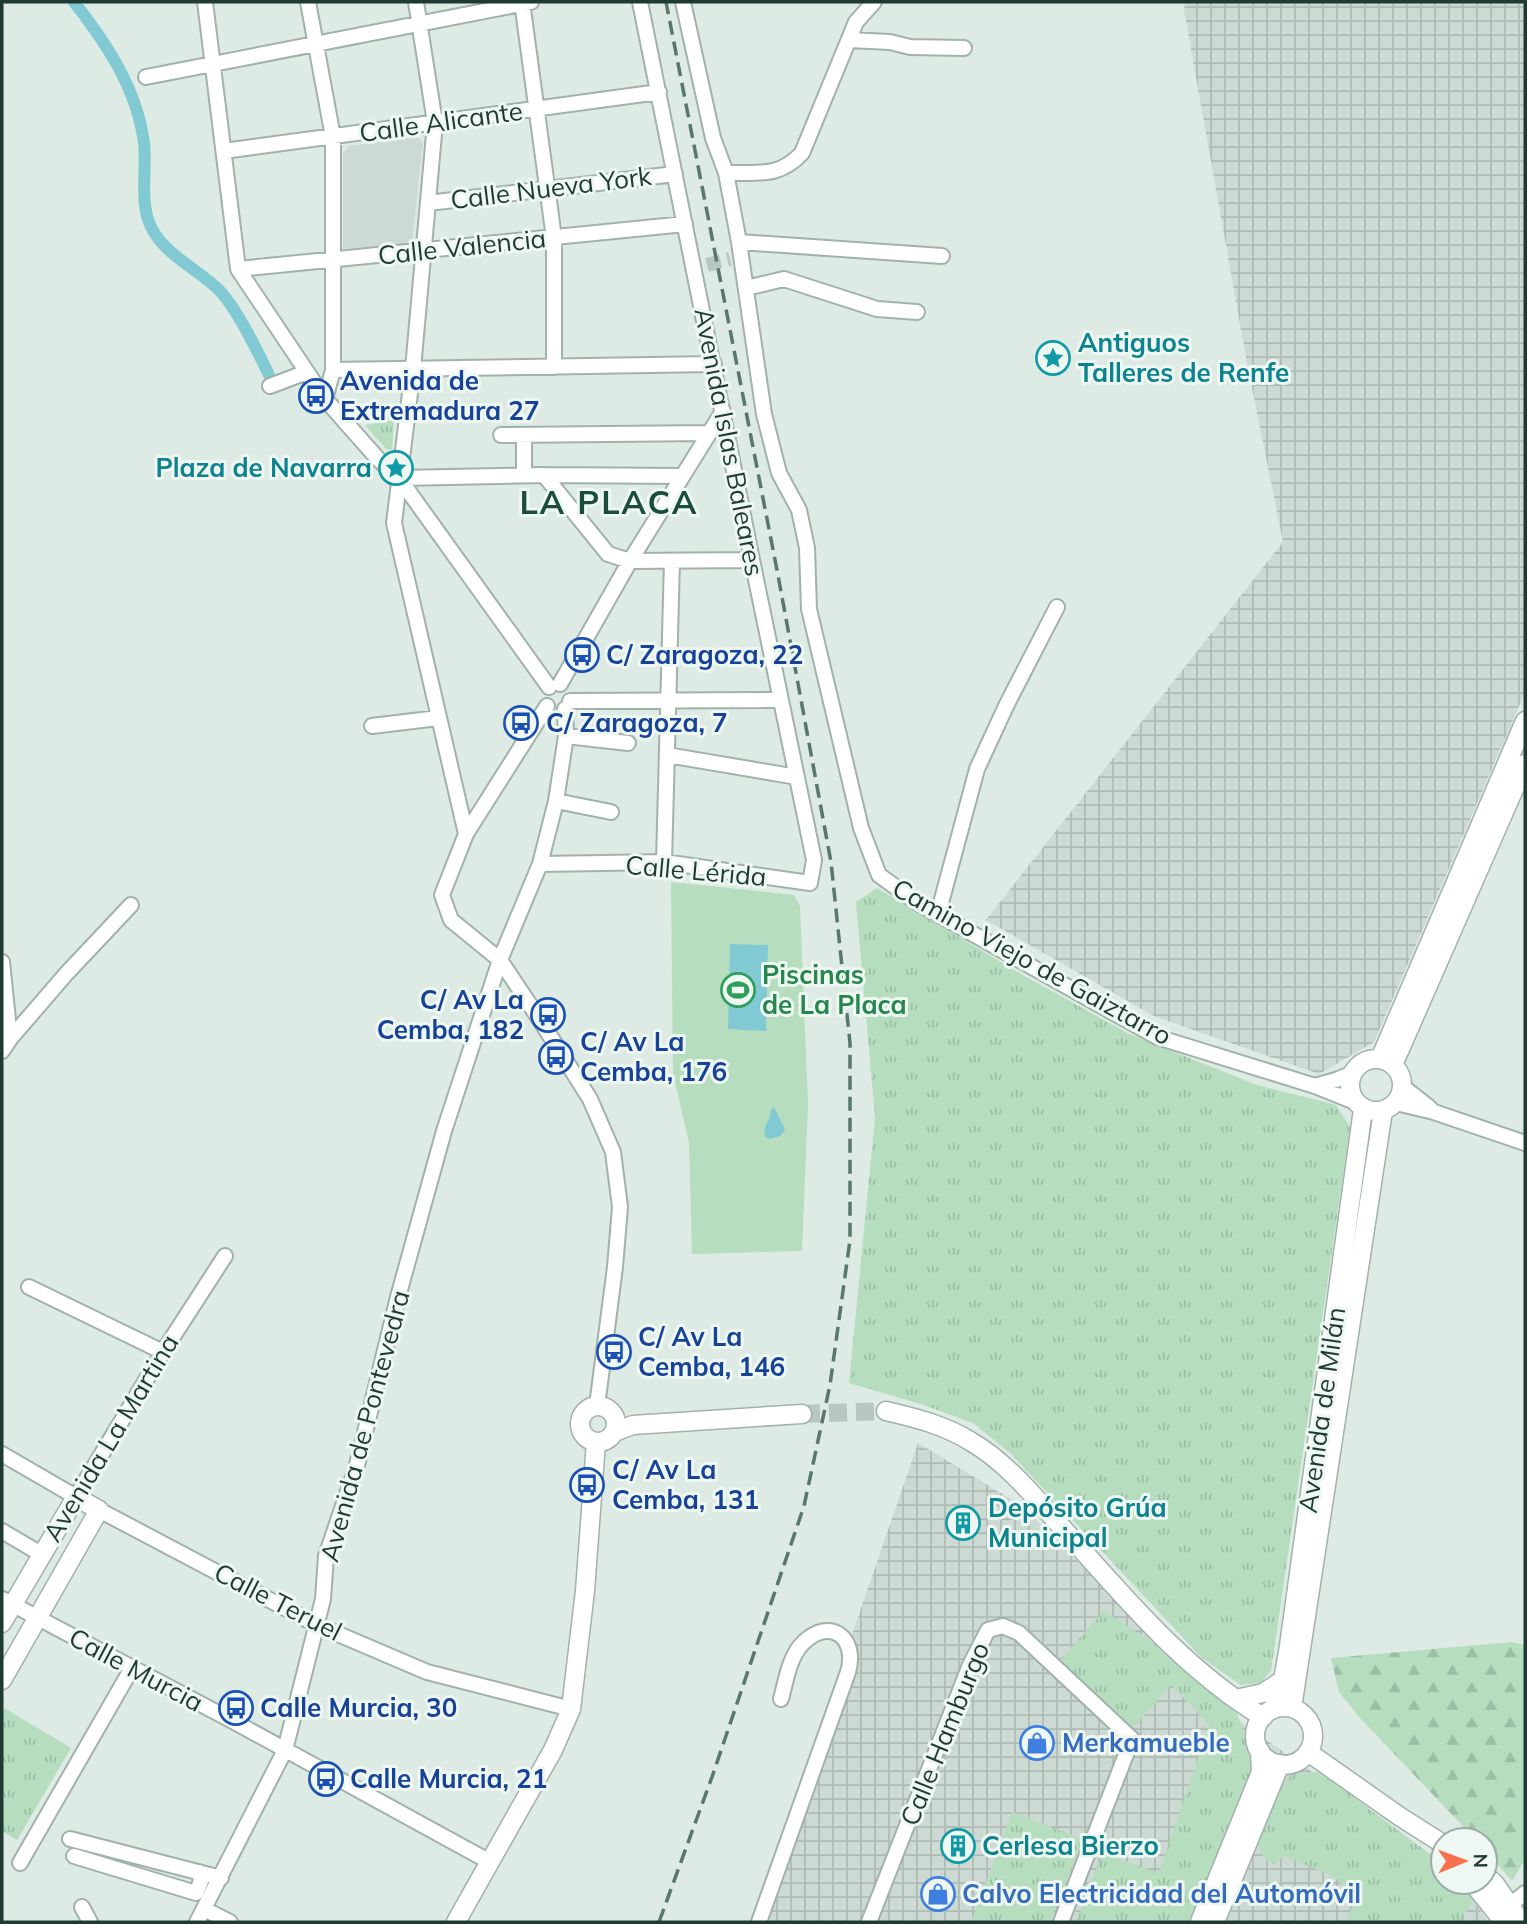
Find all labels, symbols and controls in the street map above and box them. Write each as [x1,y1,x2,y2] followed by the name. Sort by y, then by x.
[357,94,525,149] street label: Calle Alicante
[449,159,654,216] street label: Calle Nueva York
[376,221,548,272] street label: Calle Valencia
[687,305,772,579] street label: Avenida Islas Baleares
[1078,326,1289,389] place label: Antiguos Talleres de Renfe
[1034,339,1072,377] place icon: Antiguos Talleres de Renfe
[340,364,540,427] place label: Avenida de Extremadura 27
[297,377,335,415] bus stop icon: Avenida de Extremadura 27
[377,449,415,487] place icon: Plaza de Navarra
[155,451,372,484] place label: Plaza de Navarra
[520,481,698,522] district label: LA PLACA
[563,636,601,674] bus stop icon: C/ Zaragoza, 22
[606,638,803,671] place label: C/ Zaragoza, 22
[502,704,540,742] bus stop icon: C/ Zaragoza, 7
[546,706,728,739] place label: C/ Zaragoza, 7
[624,848,768,893] street label: Calle Lérida
[887,871,1178,1052] street label: Camino Viejo de Gaiztarro
[762,958,907,1021] place label: Piscinas de La Placa
[719,971,757,1009] sports icon: Piscinas de La Placa
[377,983,524,1046] place label: C/ Av La Cemba, 182
[529,996,567,1034] bus stop icon: C/ Av La Cemba, 182
[580,1025,727,1088] place label: C/ Av La Cemba, 176
[537,1038,575,1076] bus stop icon: C/ Av La Cemba, 176
[312,1286,417,1565] street label: Avenida de Pontevedra
[1291,1305,1352,1515] street label: Avenida de Milán
[638,1320,785,1383] place label: C/ Av La Cemba, 146
[36,1328,186,1548] street label: Avenida La Martina
[595,1333,633,1371] bus stop icon: C/ Av La Cemba, 146
[612,1453,759,1516] place label: C/ Av La Cemba, 131
[568,1466,606,1504] bus stop icon: C/ Av La Cemba, 131
[988,1491,1167,1554] place label: Depósito Grúa Municipal
[944,1504,982,1542] building icon: Depósito Grúa Municipal
[209,1555,348,1648] street label: Calle Teruel
[63,1620,209,1719] street label: Calle Murcia
[893,1637,996,1830] street label: Calle Hamburgo
[217,1689,255,1727] bus stop icon: Calle Murcia, 30
[260,1691,457,1724] place label: Calle Murcia, 30
[1018,1724,1056,1762] shop icon: Merkamueble
[1062,1726,1230,1759] place label: Merkamueble
[307,1760,345,1798] bus stop icon: Calle Murcia, 21
[350,1762,547,1795] place label: Calle Murcia, 21
[1429,1826,1499,1896] north arrow
[939,1827,977,1865] building icon: Cerlesa Bierzo
[982,1829,1159,1862] place label: Cerlesa Bierzo
[1469,1853,1493,1868] text: N
[919,1875,957,1913] shop icon: Calvo Electricidad del Automóvil
[962,1877,1361,1910] place label: Calvo Electricidad del Automóvil

